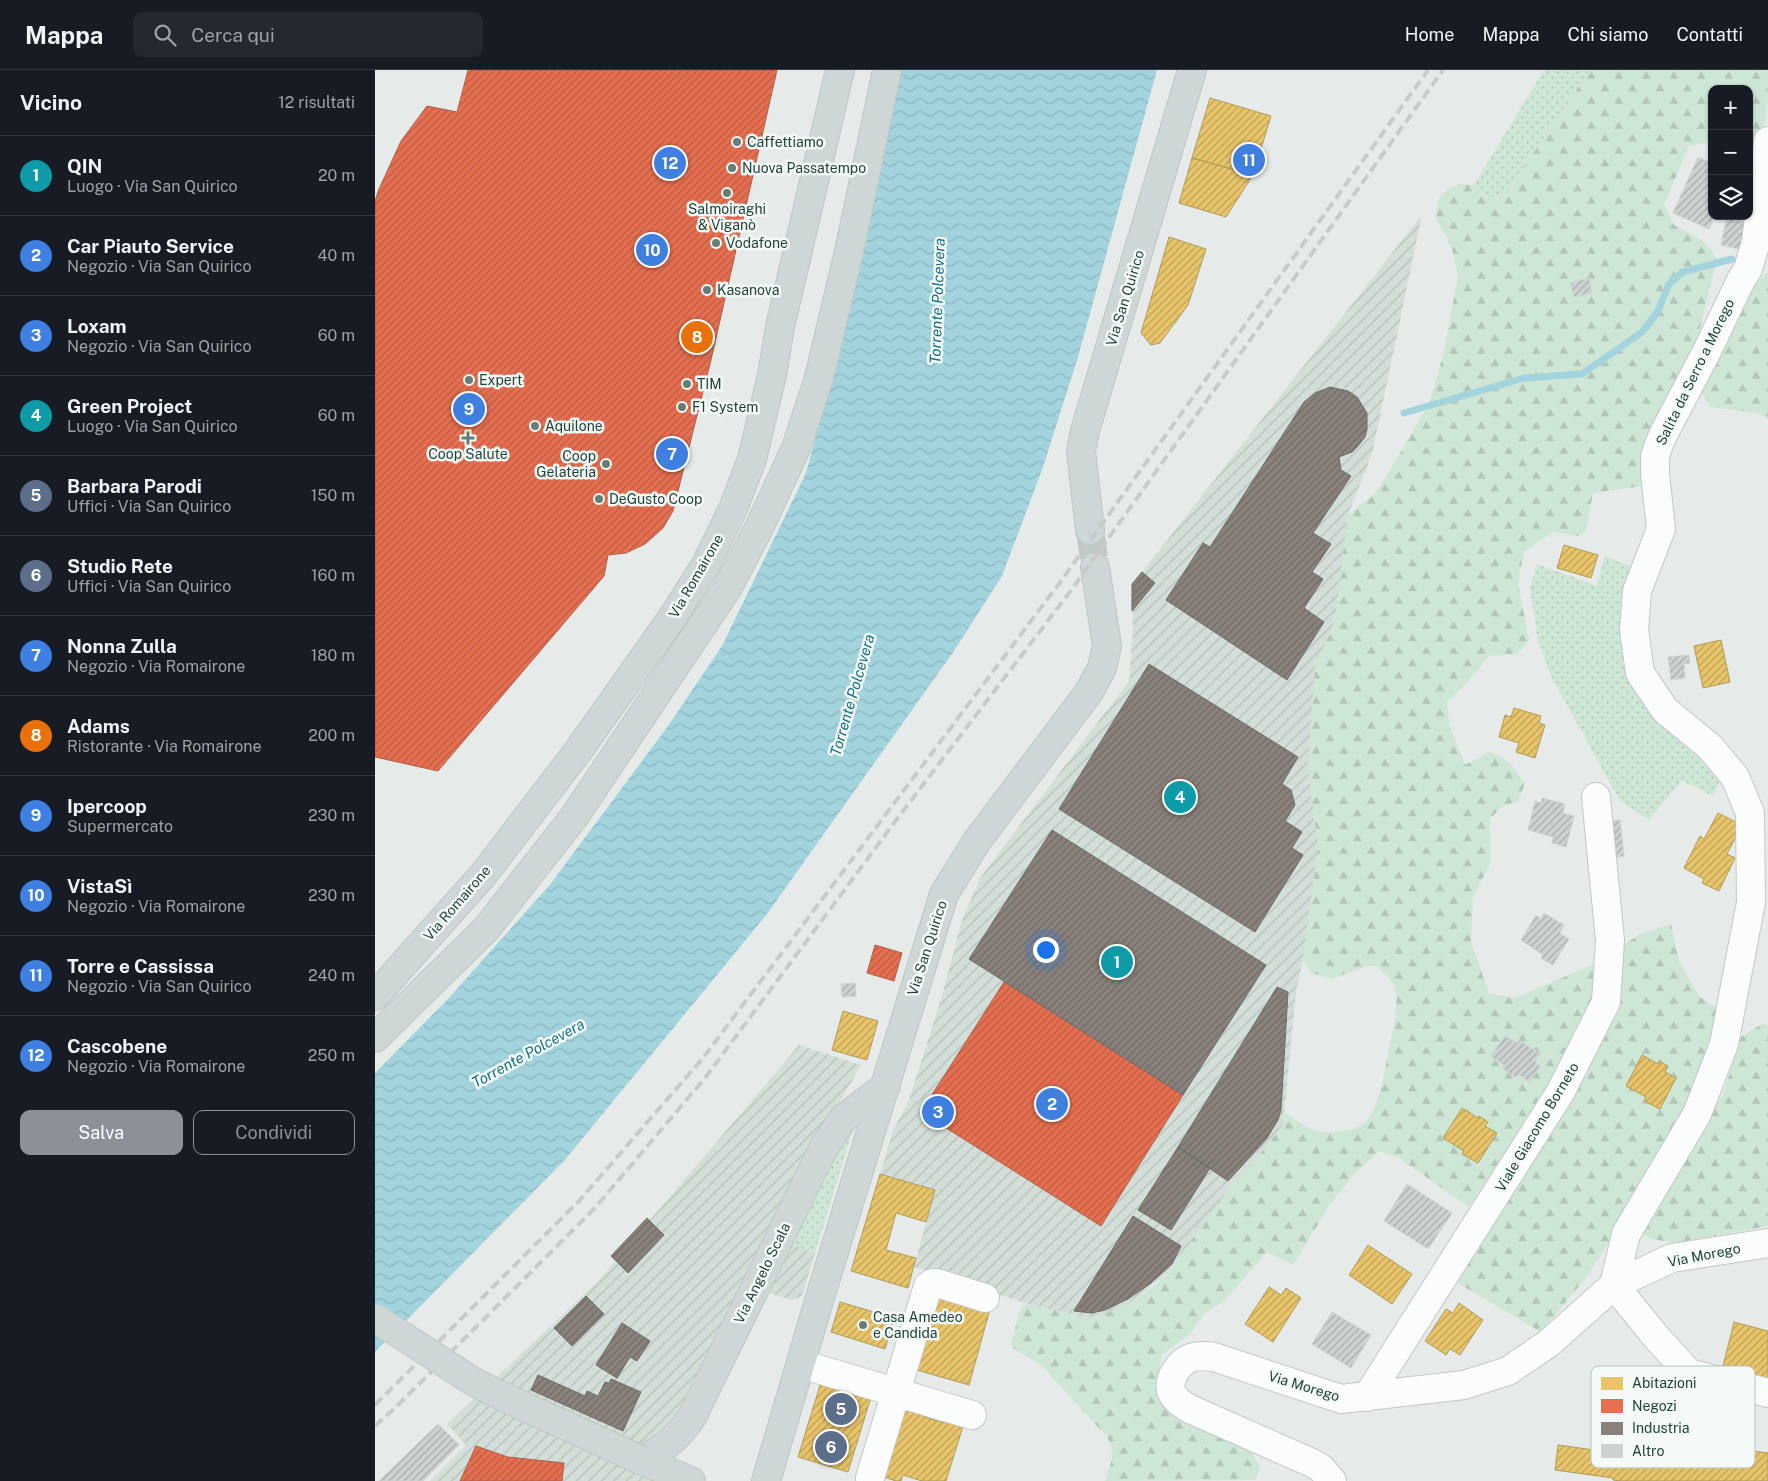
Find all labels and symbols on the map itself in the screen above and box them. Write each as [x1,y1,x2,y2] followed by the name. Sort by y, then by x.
[747,134,824,150] place label: Caffettiamo
[731,136,743,148] marker: Caffettiamo
[1233,141,1265,179] pin: 11
[654,144,686,182] pin: 12
[742,160,866,176] place label: Nuova Passatempo
[726,162,738,174] marker: Nuova Passatempo
[721,187,733,199] marker: Salmoiraghi & Viganò
[688,201,766,233] place label: Salmoiraghi & Viganò
[636,231,668,269] pin: 10
[726,235,788,251] place label: Vodafone
[710,237,722,249] marker: Vodafone
[926,238,948,364] water label: Torrente Polcevera
[1103,248,1147,348] street label: Via San Quirico
[717,282,779,298] place label: Kasanova
[701,284,713,296] marker: Kasanova
[1653,296,1737,448] street label: Salita da Serro a Morego
[681,318,713,356] pin: 8
[479,372,522,388] place label: Expert
[463,374,475,386] marker: Expert
[697,376,722,392] place label: TIM
[681,378,693,390] marker: TIM
[453,390,485,428] pin: 9
[692,399,758,415] place label: F1 System
[676,401,688,413] marker: F1 System
[545,418,603,434] place label: Aquilone
[529,420,541,432] marker: Aquilone
[462,432,474,444] marker: Coop Salute
[656,435,688,473] pin: 7
[428,446,508,462] place label: Coop Salute
[536,448,596,480] place label: Coop Gelateria
[600,458,612,470] marker: Coop Gelateria
[609,491,702,507] place label: DeGusto Coop
[593,493,605,505] marker: DeGusto Coop
[666,531,726,621] street label: Via Romairone
[826,632,878,758] water label: Torrente Polcevera
[1164,778,1196,816] pin: 4
[420,862,494,944] street label: Via Romairone
[904,898,950,998] street label: Via San Quirico
[1033,937,1059,963] your location
[1101,943,1133,981] pin: 1
[469,1015,587,1091] water label: Torrente Polcevera
[1492,1060,1582,1194] street label: Viale Giacomo Borneto
[1036,1085,1068,1123] pin: 2
[922,1093,954,1131] pin: 3
[731,1220,793,1326] street label: Via Angelo Scala
[1666,1240,1742,1270] street label: Via Morego
[873,1309,963,1341] place label: Casa Amedeo e Candida
[857,1319,869,1331] marker: Casa Amedeo e Candida
[1591,1366,1755,1468] legend
[1266,1368,1342,1404] street label: Via Morego
[1632,1375,1697,1391] text: Abitazioni
[825,1390,857,1428] pin: 5
[1632,1398,1677,1414] text: Negozi
[1632,1420,1690,1436] text: Industria
[815,1428,847,1466] pin: 6
[1632,1443,1664,1459] text: Altro

